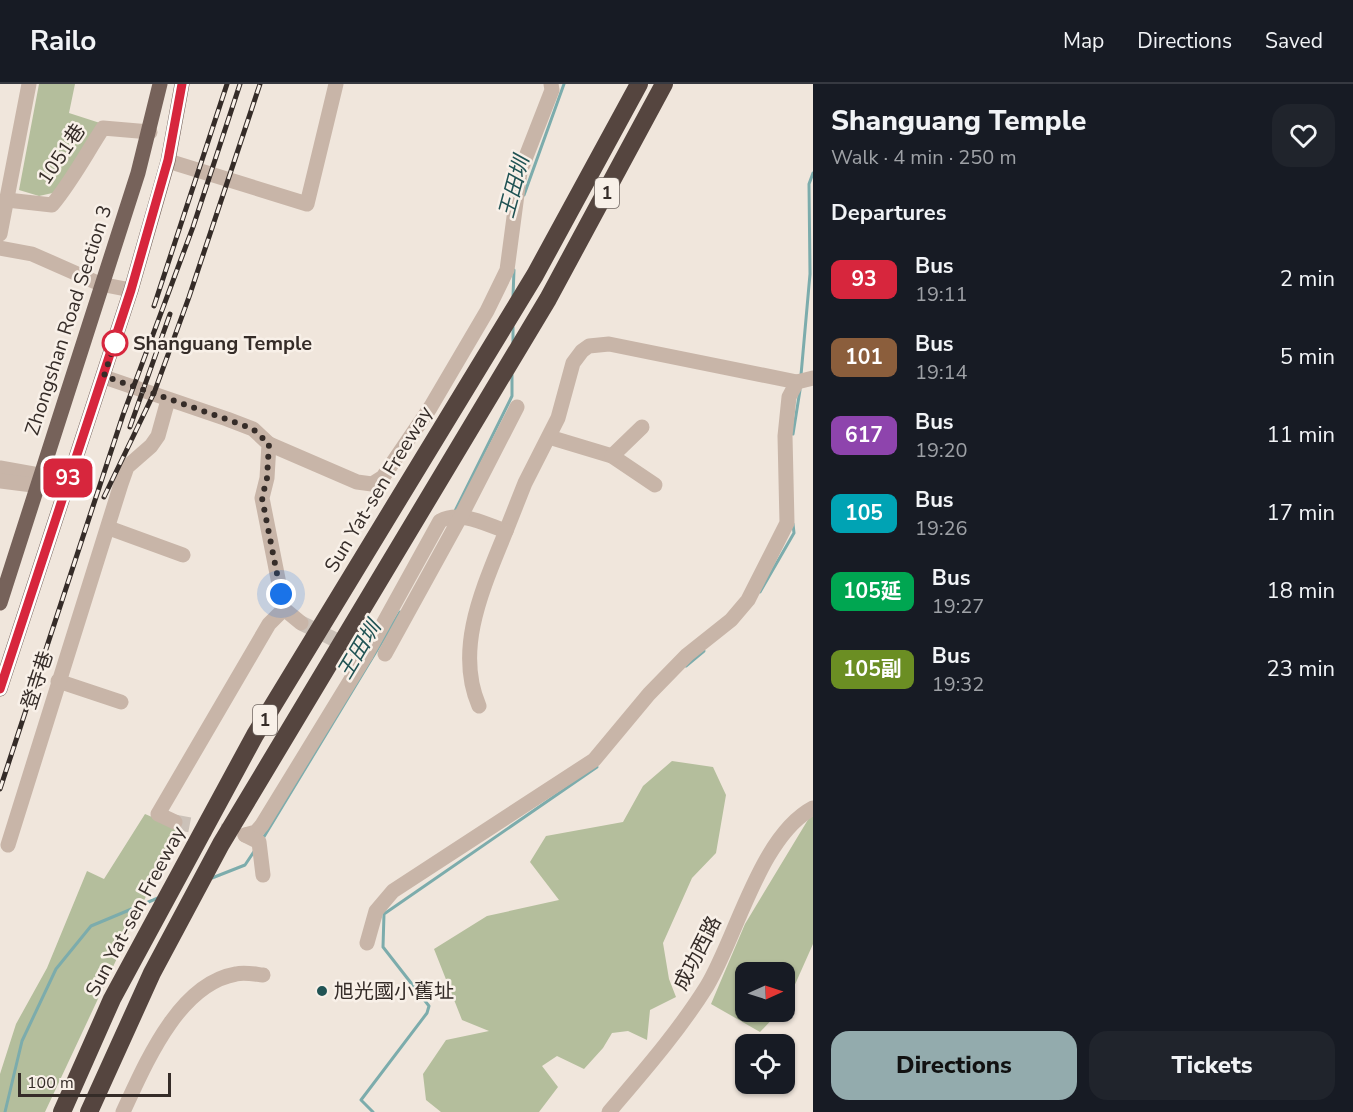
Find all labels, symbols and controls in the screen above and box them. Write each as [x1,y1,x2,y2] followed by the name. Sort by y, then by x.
[30,22,96,60] text: Railo
[1063,27,1104,55] text: Map
[1137,27,1232,55] text: Directions
[1265,27,1323,55] text: Saved
[831,102,1086,140] text: Shanguang Temple
[1272,104,1335,167] button: heart
[31,119,92,190] street label: 1051巷
[831,144,1017,171] text: Walk · 4 min · 250 m
[492,150,536,221] water label: 王田圳
[595,178,619,208] road number: 1
[831,198,946,228] text: Departures
[18,202,118,439] street label: Zhongshan Road Section 3
[915,251,954,281] text: Bus
[1280,264,1335,294] text: 2 min
[851,265,877,293] text: 93
[915,281,968,308] text: 19:11
[915,329,954,359] text: Bus
[102,330,128,356] marker: Shanguang Temple
[133,330,312,357] place label: Shanguang Temple
[1280,342,1335,372] text: 5 min
[845,343,883,371] text: 101
[915,359,968,386] text: 19:14
[318,401,439,577] street label: Sun Yat-sen Freeway
[915,407,954,437] text: Bus
[1267,420,1335,450] text: 11 min
[845,421,883,449] text: 617
[915,437,968,464] text: 19:20
[41,458,95,498] line badge: 93
[55,464,81,492] text: 93
[915,485,954,515] text: Bus
[1267,498,1335,528] text: 17 min
[845,499,883,527] text: 105
[915,515,968,542] text: 19:26
[932,563,970,593] text: Bus
[1267,576,1335,606] text: 18 min
[843,577,902,605] text: 105延
[266,579,296,609] your location
[932,593,984,620] text: 19:27
[331,613,389,684] water label: 王田圳
[932,641,970,671] text: Bus
[15,647,60,713] street label: 登寺巷
[1267,654,1335,684] text: 23 min
[843,655,902,683] text: 105副
[932,671,984,698] text: 19:32
[253,705,277,735] road number: 1
[79,821,192,1001] street label: Sun Yat-sen Freeway
[667,911,728,995] street label: 成功西路
[735,962,795,1022] north arrow
[735,962,795,1094] map controls
[334,978,454,1005] place label: 旭光國小舊址
[315,984,329,998] marker: 旭光國小舊址
[831,1031,1077,1100] button: Directions
[1089,1031,1335,1100] button: Tickets
[735,1034,795,1094] button: locate
[18,1070,171,1098] scale bar
[27,1072,74,1094] text: 100 m

